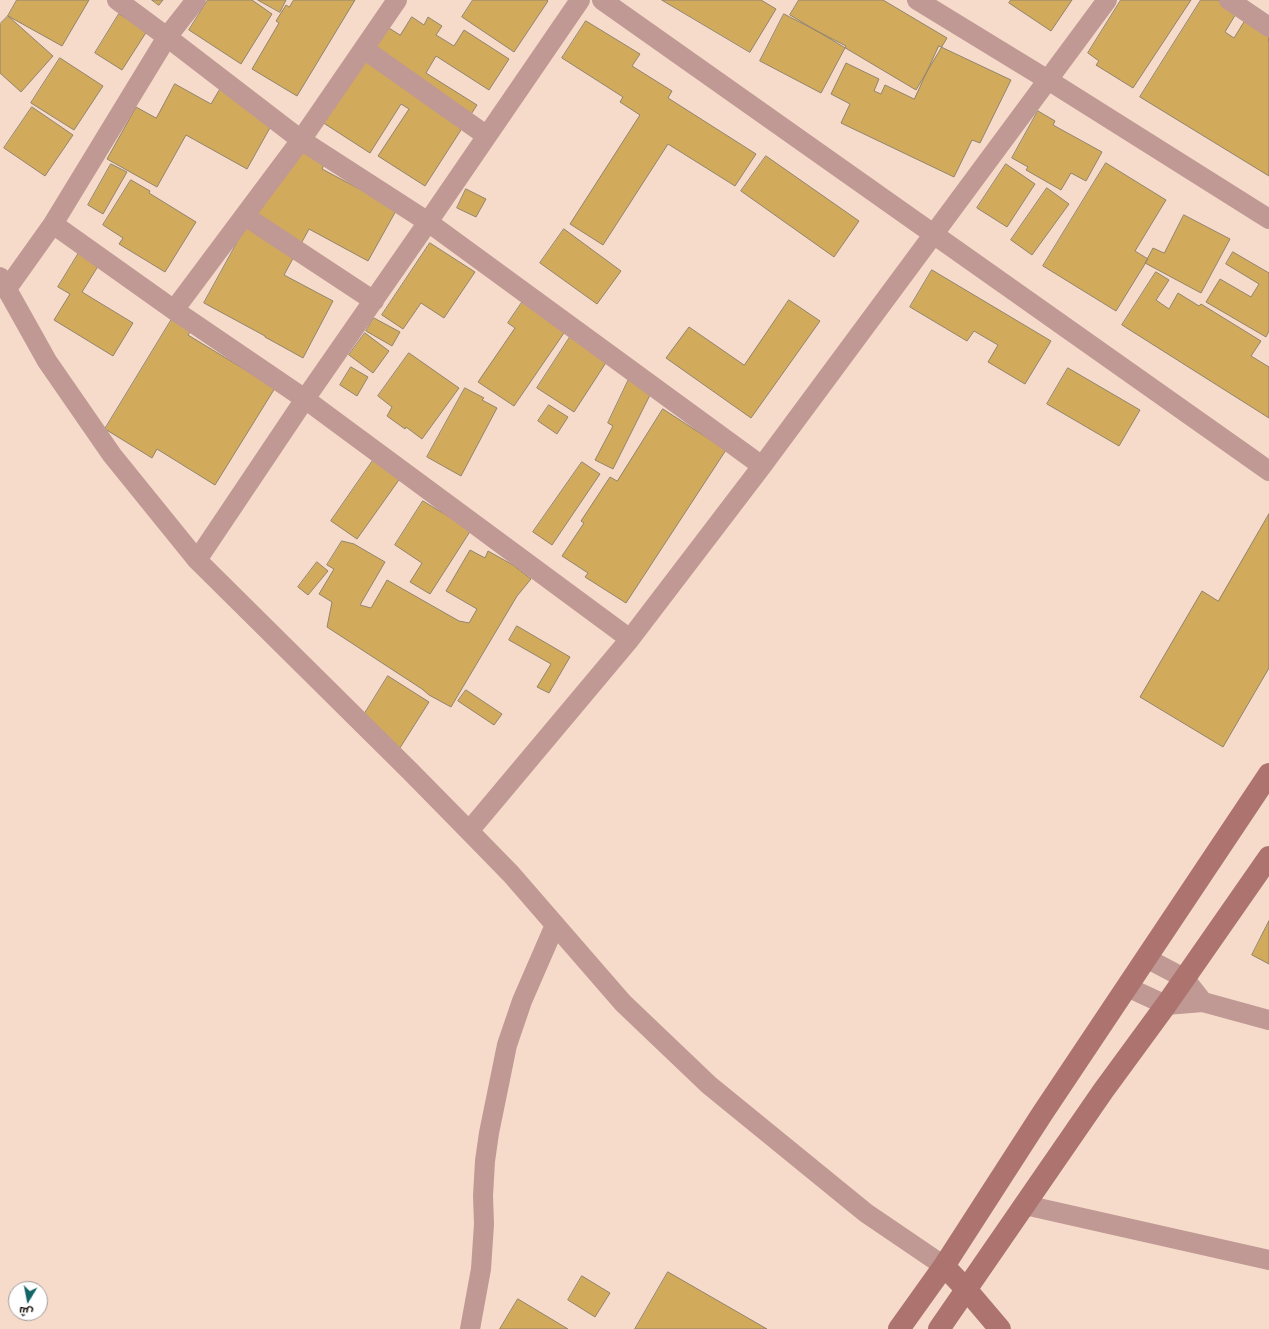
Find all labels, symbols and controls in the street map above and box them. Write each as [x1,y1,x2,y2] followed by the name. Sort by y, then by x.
[8,1281,48,1321] north arrow
[18,1304,34,1320] text: ش

